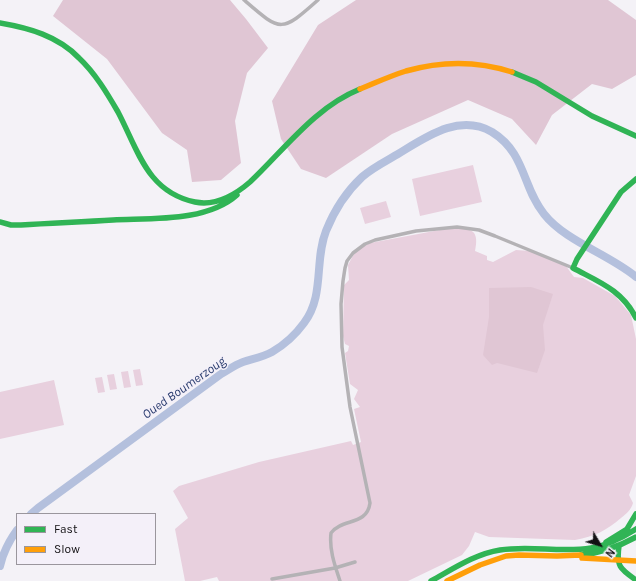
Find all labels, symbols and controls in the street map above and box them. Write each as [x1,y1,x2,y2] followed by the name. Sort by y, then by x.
[139,353,229,423] water label: Oued Boumerzoug
[16,513,156,565] legend
[54,522,77,536] text: Fast
[580,525,620,565] north arrow
[54,542,80,556] text: Slow
[602,546,617,560] text: N

